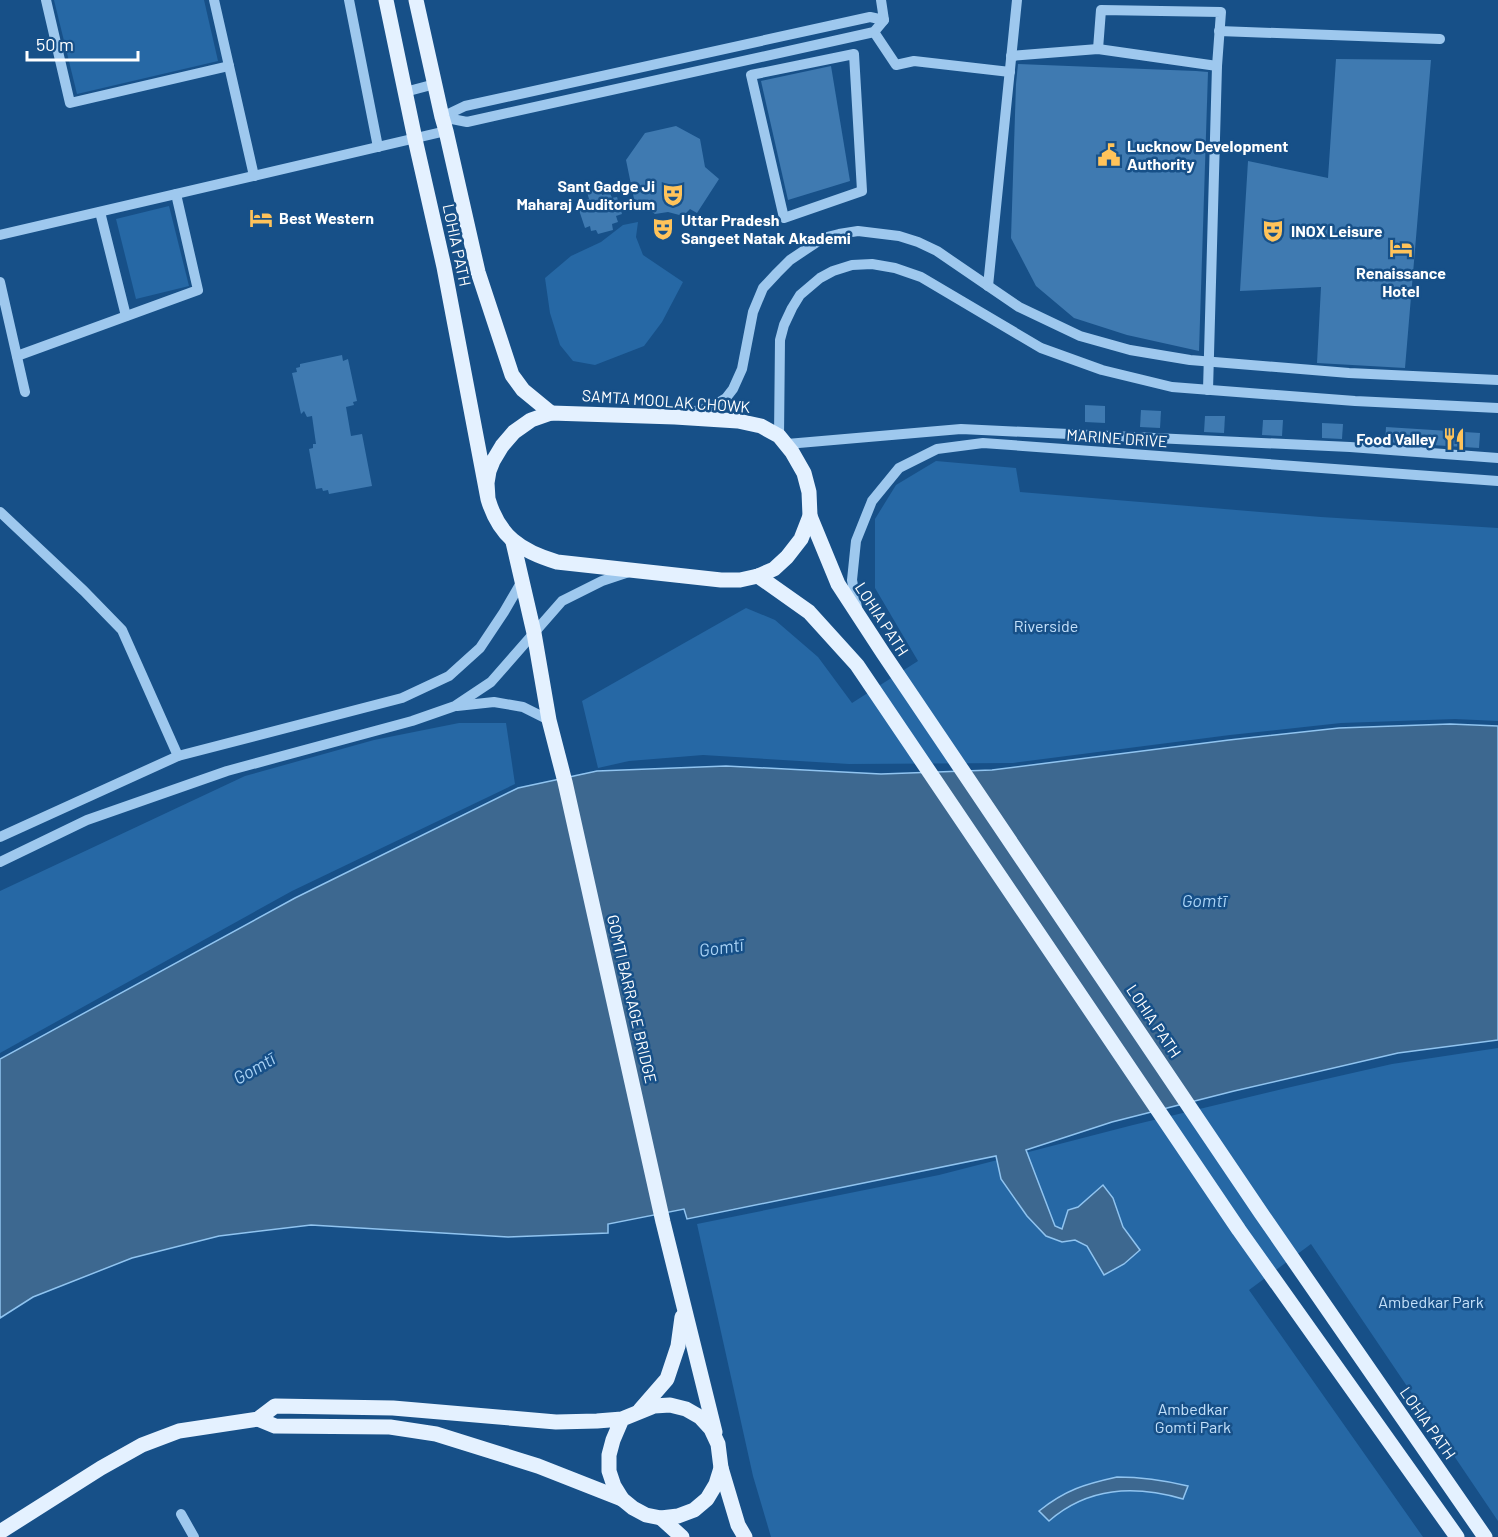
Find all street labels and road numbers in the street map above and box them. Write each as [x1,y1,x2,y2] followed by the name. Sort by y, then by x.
[439,202,475,288] street label: LOHIA PATH
[581,385,751,416] street label: SAMTA MOOLAK CHOWK
[1066,424,1168,451] street label: MARINE DRIVE
[852,578,913,659] street label: LOHIA PATH
[604,913,661,1085] street label: GOMTI BARRAGE BRIDGE
[1123,981,1186,1061] street label: LOHIA PATH
[1397,1383,1460,1463] street label: LOHIA PATH

